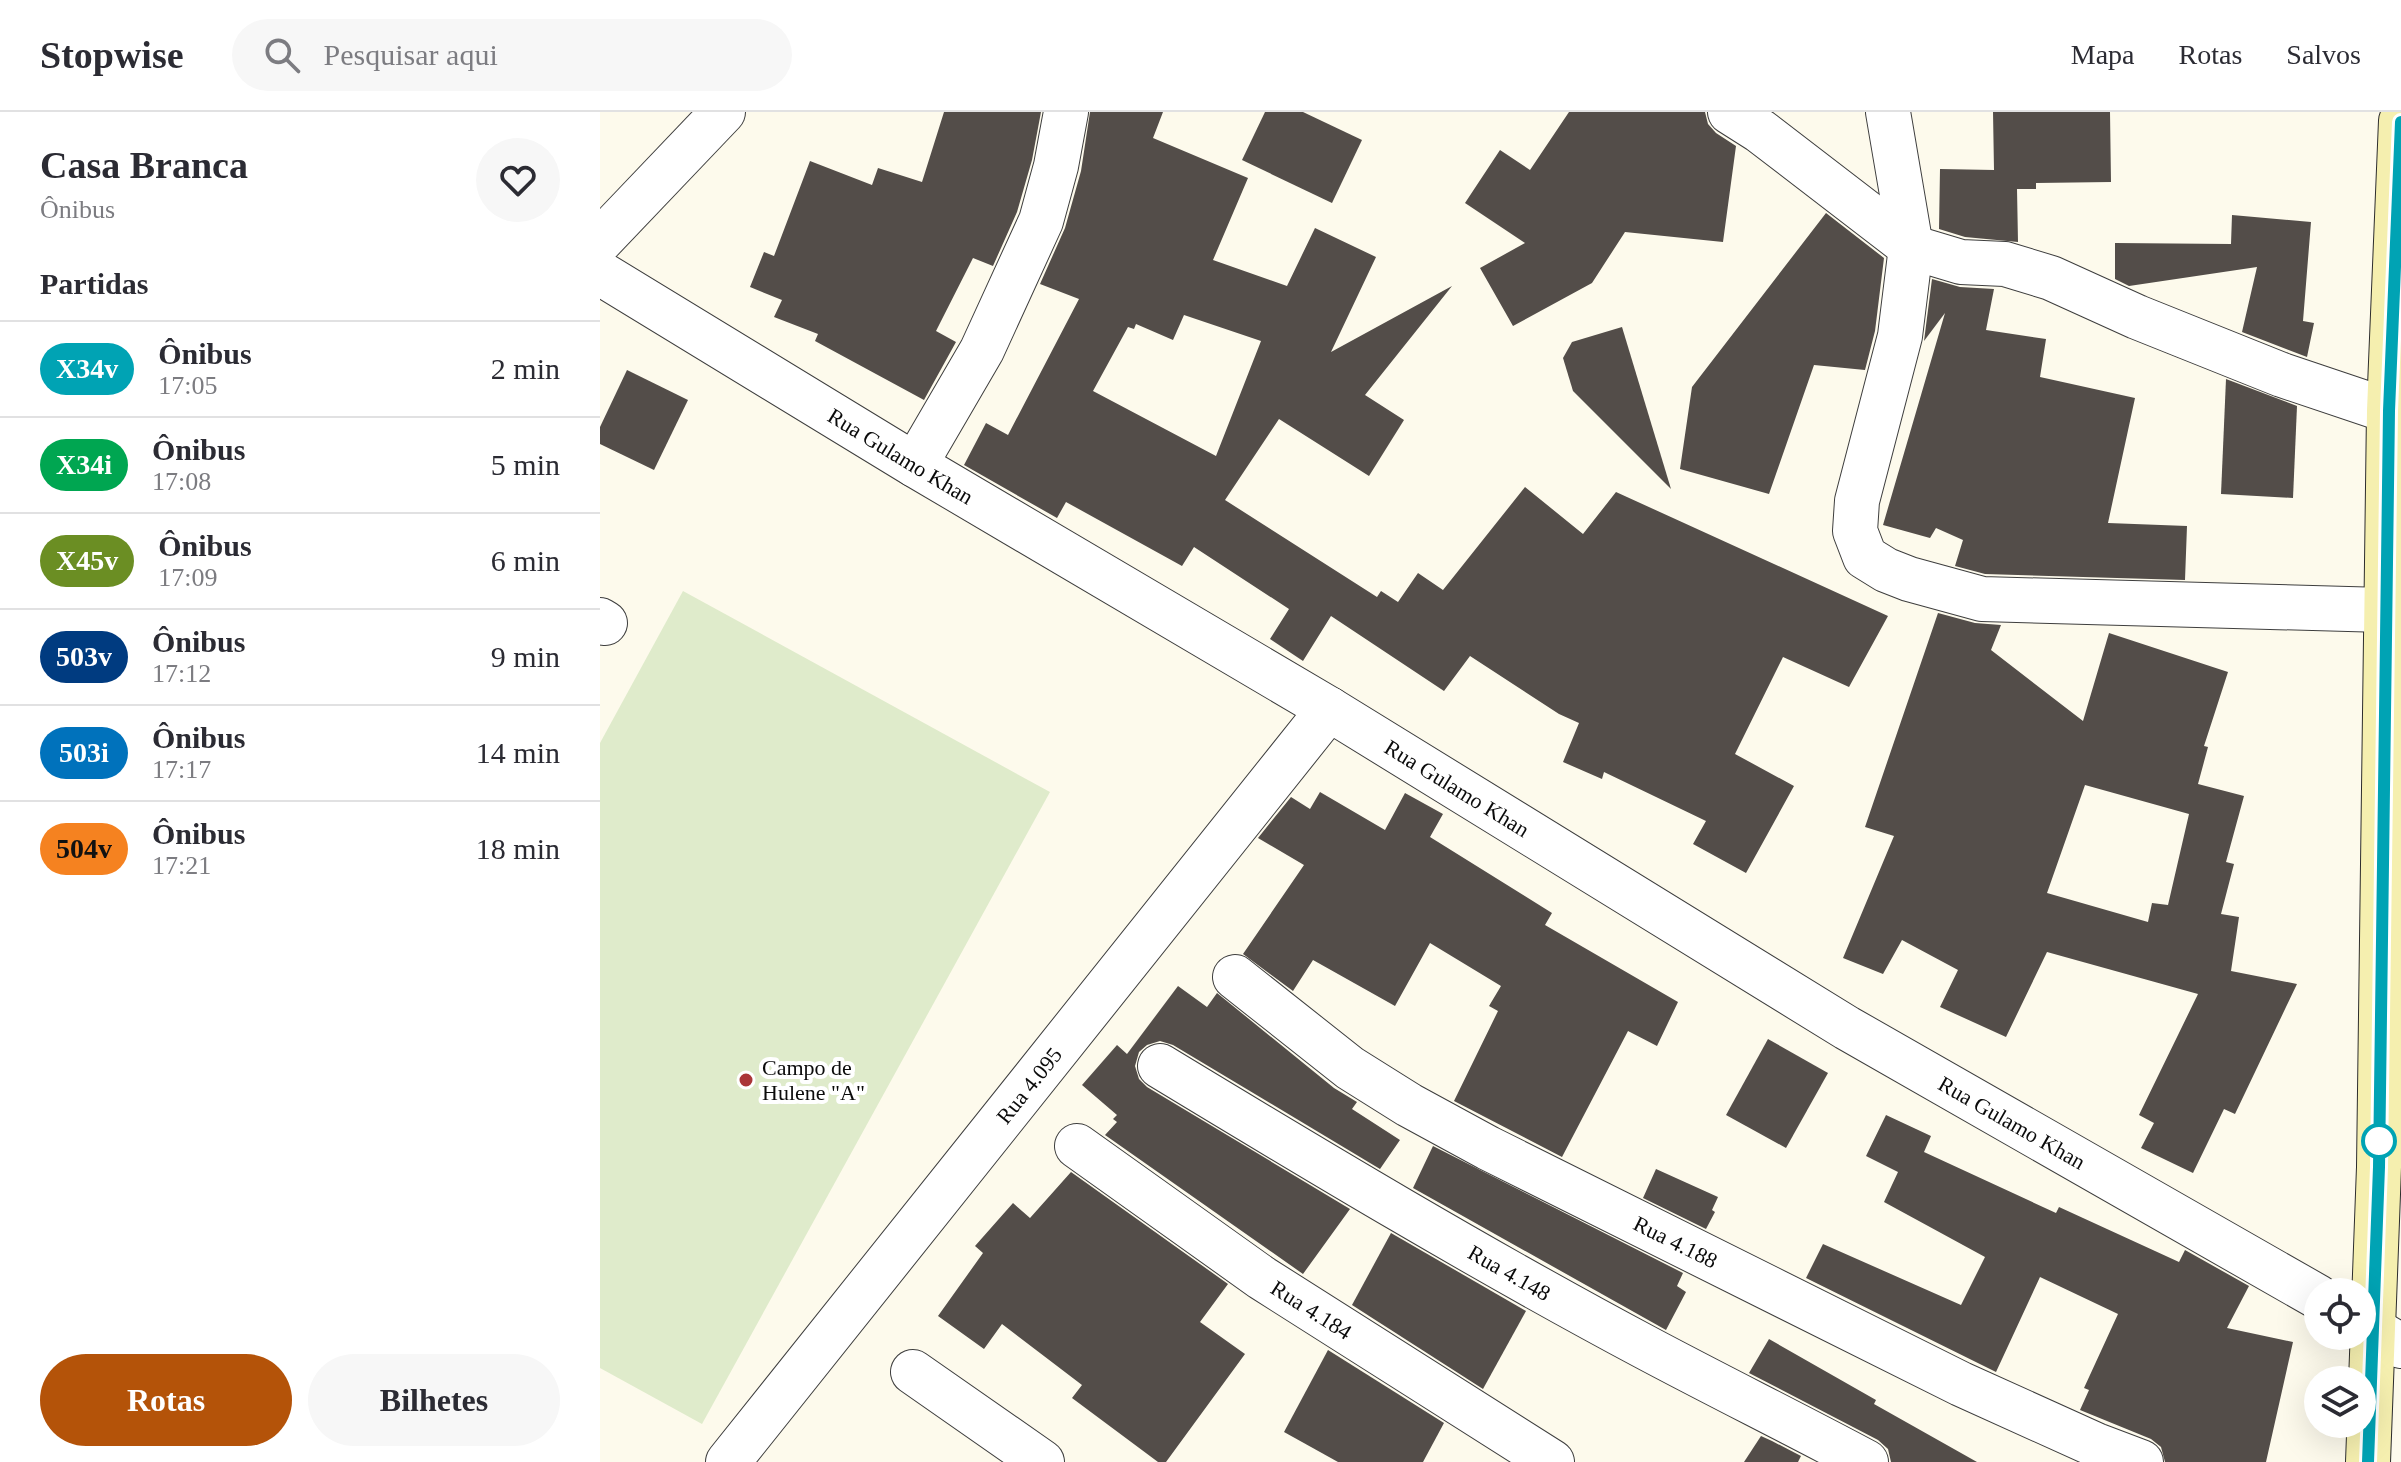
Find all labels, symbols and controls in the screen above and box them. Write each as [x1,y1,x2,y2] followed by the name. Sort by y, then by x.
[232,19,792,91] search box
[260,33,304,77] icon: search
[40,34,184,76] text: Stopwise
[324,38,498,71] text: Pesquisar aqui
[2071,39,2135,70] text: Mapa
[2179,39,2242,70] text: Rotas
[2286,39,2361,70] text: Salvos
[476,138,560,222] button: heart
[40,144,248,186] text: Casa Branca
[40,195,115,224] text: Ônibus
[40,267,148,300] text: Partidas
[158,337,252,370] text: Ônibus
[491,352,560,385] text: 2 min
[56,353,118,384] text: X34v
[158,371,217,400] text: 17:05
[823,403,978,510] street label: Rua Gulamo Khan
[152,433,245,466] text: Ônibus
[491,448,560,481] text: 5 min
[56,449,112,480] text: X34i
[152,467,211,496] text: 17:08
[158,529,252,562] text: Ônibus
[491,544,560,577] text: 6 min
[56,545,118,576] text: X45v
[158,563,217,592] text: 17:09
[152,625,245,658] text: Ônibus
[491,640,560,673] text: 9 min
[56,641,112,672] text: 503v
[152,659,211,688] text: 17:12
[152,721,245,754] text: Ônibus
[1380,734,1534,842] street label: Rua Gulamo Khan
[476,736,560,769] text: 14 min
[59,737,109,768] text: 503i
[152,755,211,784] text: 17:17
[152,817,245,850] text: Ônibus
[476,832,560,865] text: 18 min
[56,833,112,864] text: 504v
[152,851,211,880] text: 17:21
[991,1042,1067,1129] street label: Rua 4.095
[762,1055,865,1105] place label: Campo de Hulene "A"
[737,1071,755,1089] marker: Campo de Hulene "A"
[1934,1071,2090,1175] street label: Rua Gulamo Khan
[2362,1124,2396,1158] unlabelled marker
[1629,1211,1722,1273] street label: Rua 4.188
[1464,1240,1555,1306] street label: Rua 4.148
[1266,1275,1356,1345] street label: Rua 4.184
[2304,1278,2376,1438] map controls
[2304,1278,2376,1350] button: locate
[40,1354,292,1446] button: Rotas
[308,1354,560,1446] button: Bilhetes
[2304,1366,2376,1438] button: layers

